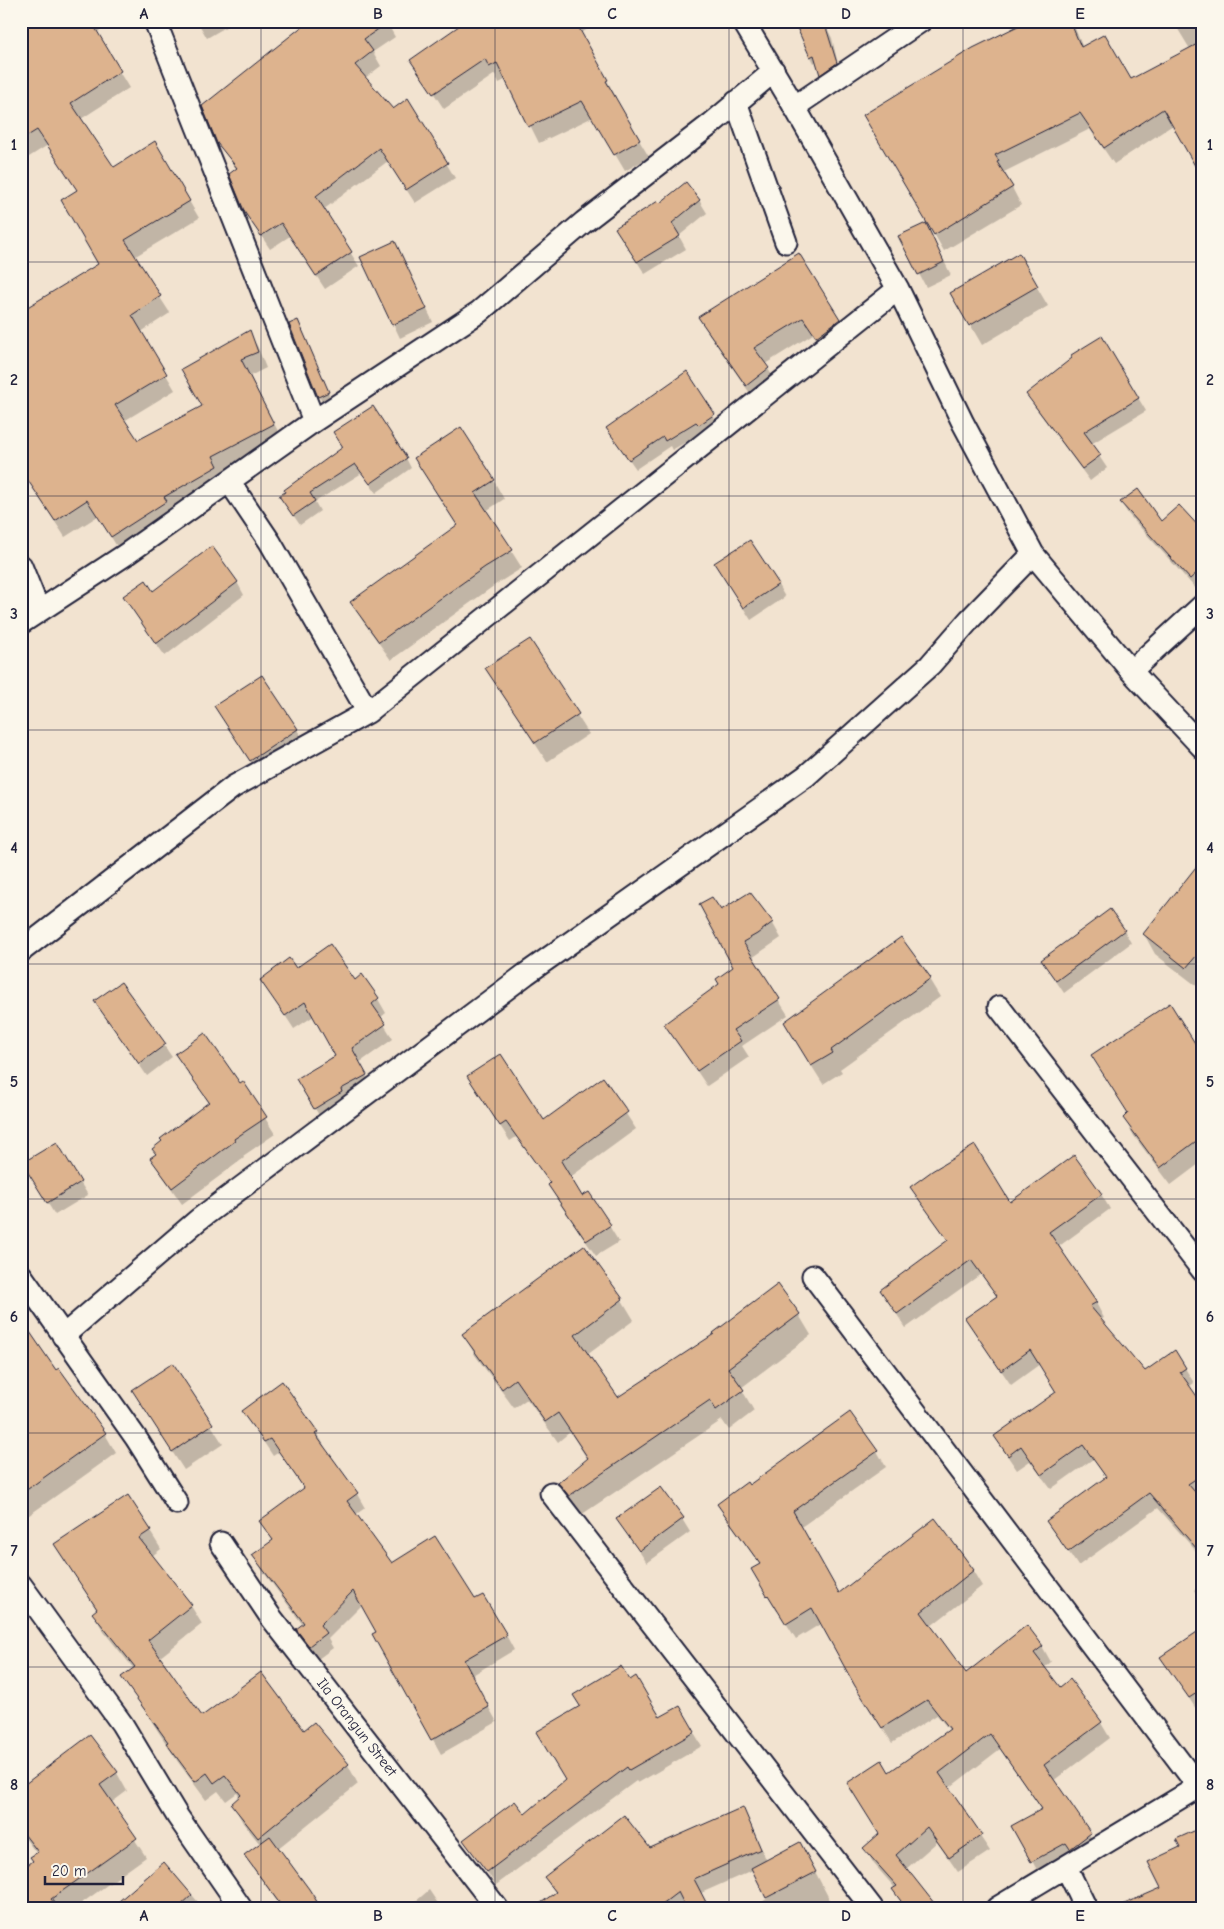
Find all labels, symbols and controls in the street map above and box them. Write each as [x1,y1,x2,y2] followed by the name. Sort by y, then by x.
[140,5,149,23] text: A
[373,5,383,23] text: B
[607,5,617,23] text: C
[841,5,851,23] text: D
[1075,5,1085,23] text: E
[11,136,17,154] text: 1
[1207,136,1213,154] text: 1
[10,371,18,389] text: 2
[1206,371,1214,389] text: 2
[10,605,18,623] text: 3
[1206,605,1214,623] text: 3
[10,839,18,857] text: 4
[1206,839,1214,857] text: 4
[10,1073,18,1091] text: 5
[1206,1073,1214,1091] text: 5
[10,1308,18,1326] text: 6
[1206,1308,1214,1326] text: 6
[10,1542,18,1560] text: 7
[1206,1542,1214,1560] text: 7
[313,1674,401,1780] street label: Ila Orangun Street
[10,1776,18,1794] text: 8
[1206,1776,1214,1794] text: 8
[45,1854,122,1886] scale bar
[52,1862,86,1880] text: 20 m
[140,1907,149,1925] text: A
[373,1907,383,1925] text: B
[607,1907,617,1925] text: C
[841,1907,851,1925] text: D
[1075,1907,1085,1925] text: E

